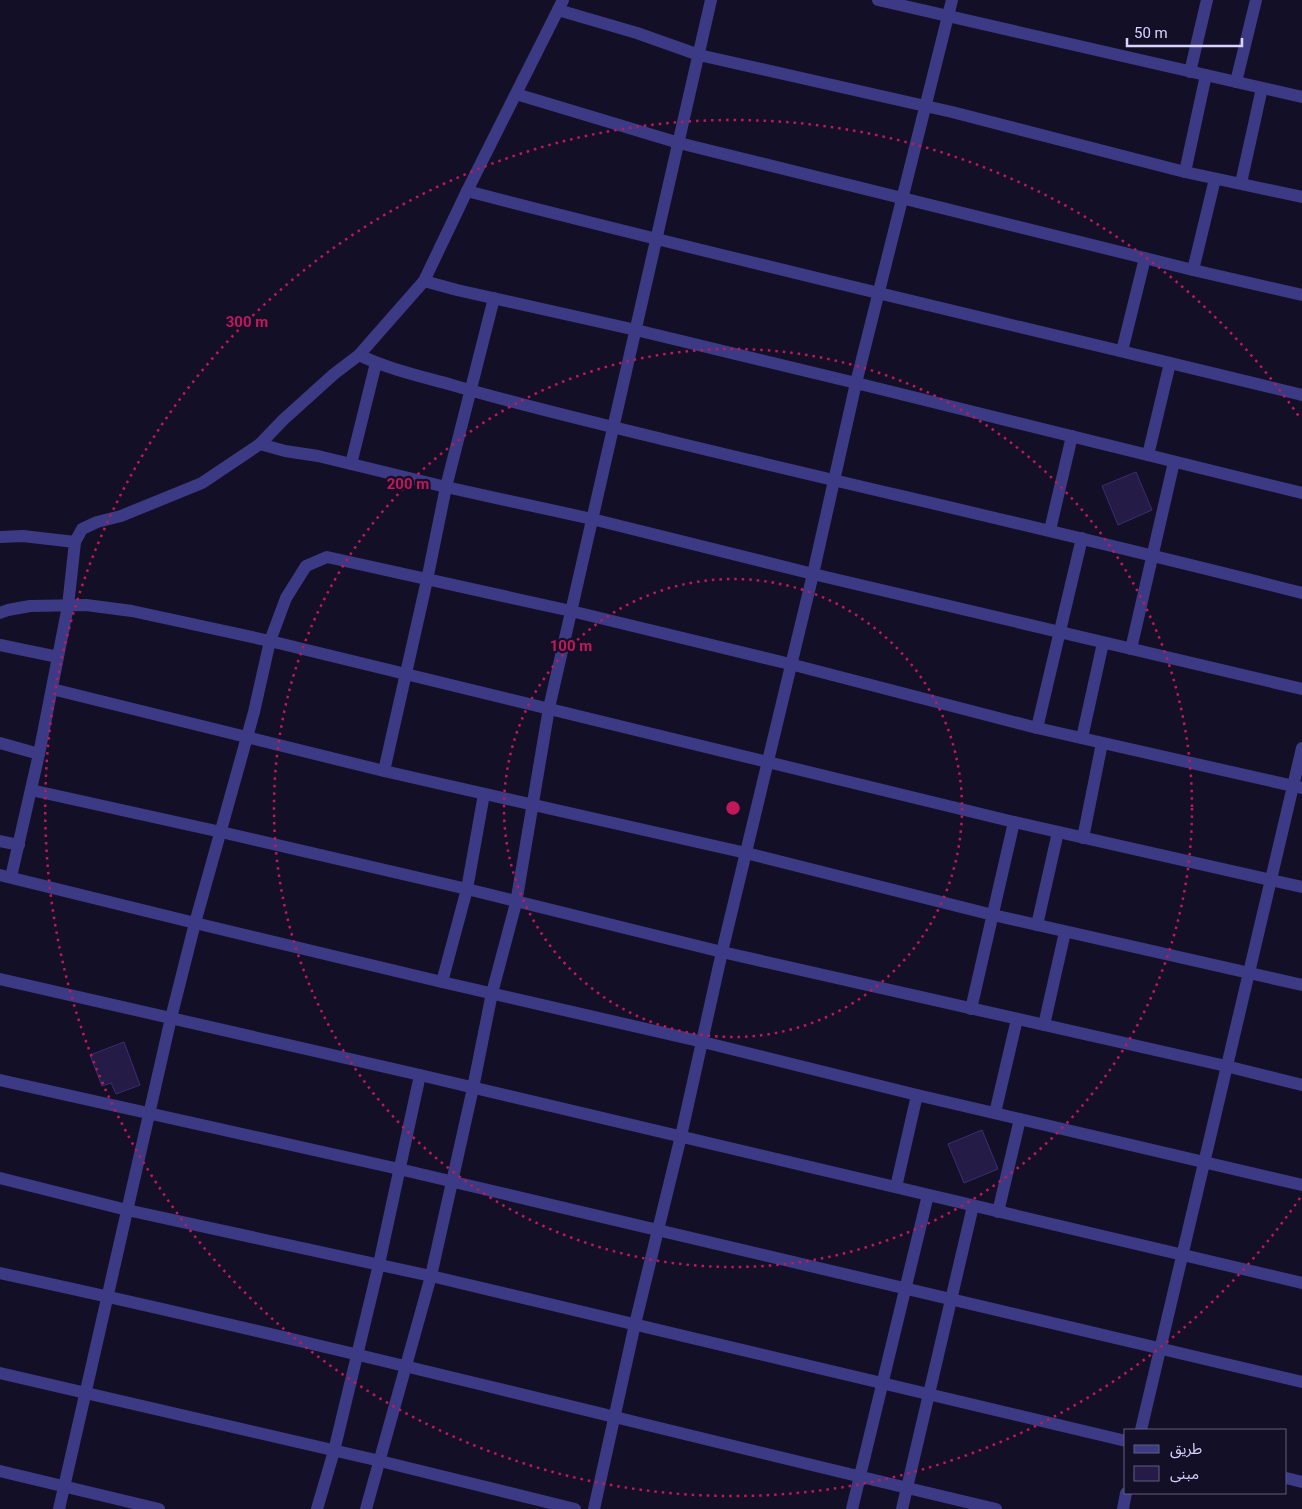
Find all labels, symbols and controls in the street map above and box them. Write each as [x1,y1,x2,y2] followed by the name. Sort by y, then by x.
[1127,15,1242,47] scale bar
[1134,24,1168,42] text: 50 m
[226,313,268,331] text: 300 m
[387,475,429,493] text: 200 m
[550,637,592,655] text: 100 m
[724,799,742,817] centre of rings
[1124,1429,1287,1494] legend
[1170,1440,1202,1459] text: طريق
[1170,1465,1199,1483] text: مبنى

